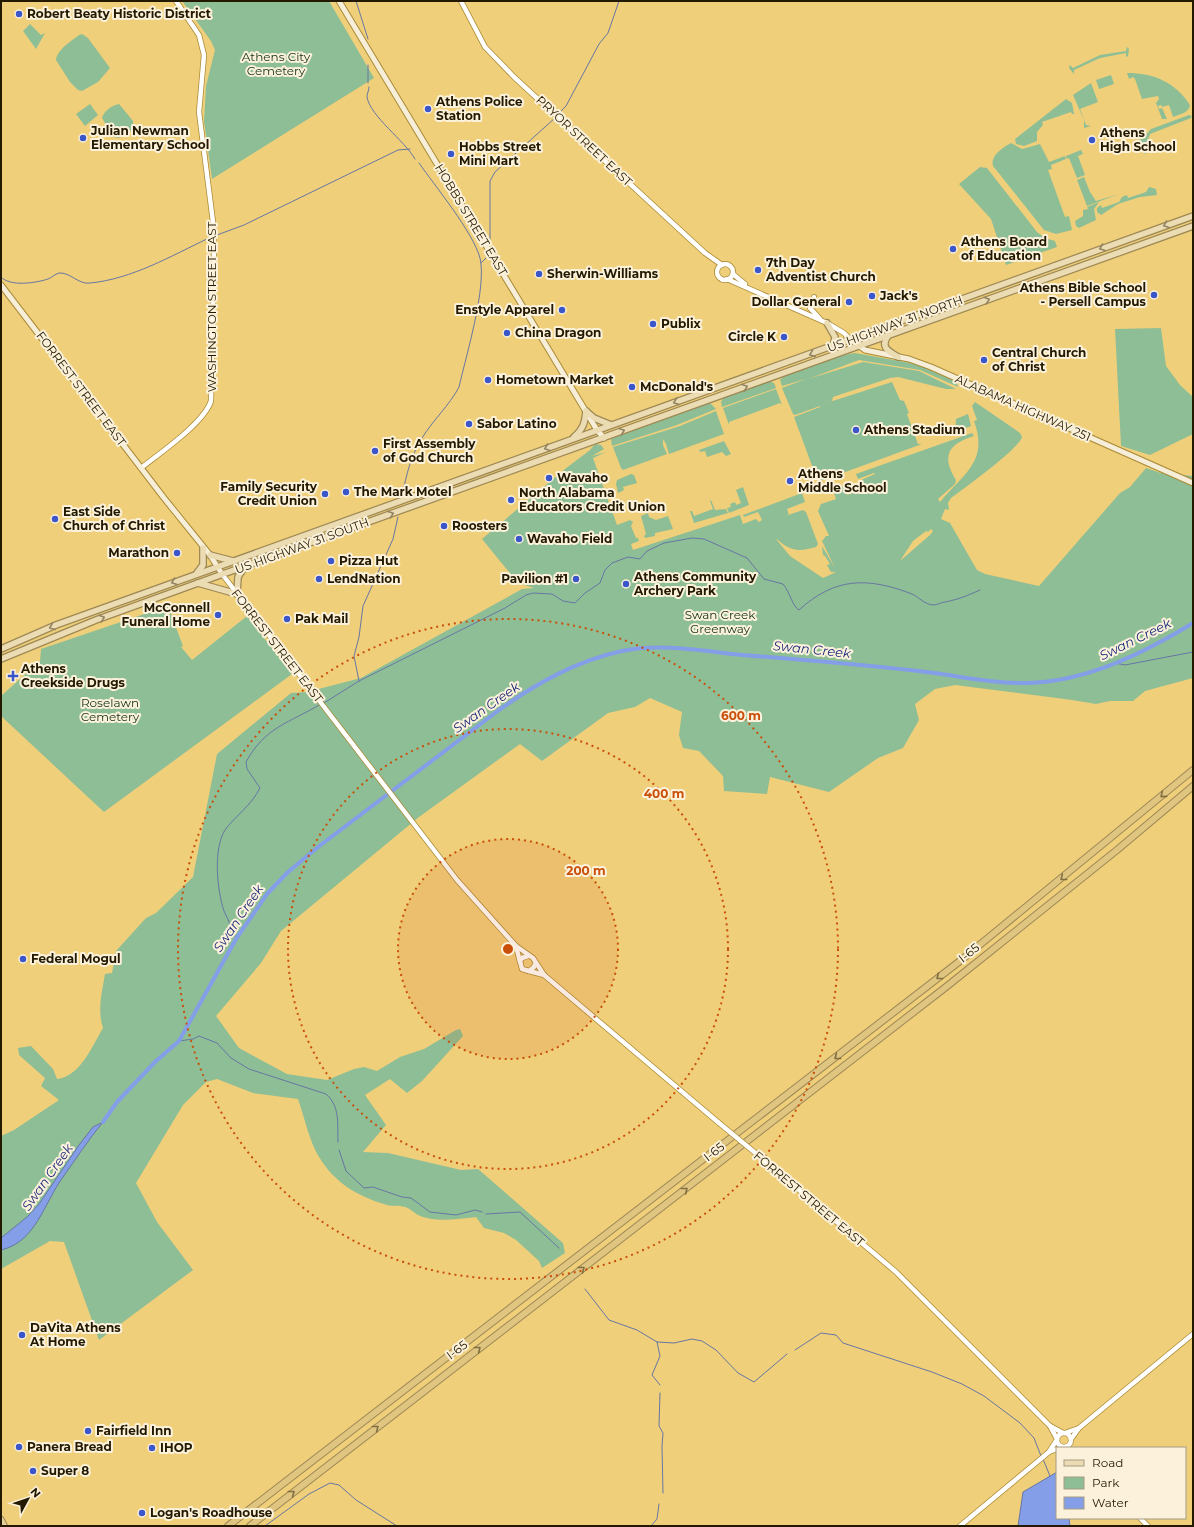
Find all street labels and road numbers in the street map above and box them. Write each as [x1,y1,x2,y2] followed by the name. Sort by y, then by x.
[533,92,636,189] street label: PRYOR STREET EAST
[432,161,511,279] street label: HOBBS STREET EAST
[204,222,219,392] street label: WASHINGTON STREET EAST
[825,292,965,355] street label: US HIGHWAY 31 NORTH
[33,328,130,449] street label: FORREST STREET EAST
[953,371,1093,444] street label: ALABAMA HIGHWAY 251
[233,514,371,577] street label: US HIGHWAY 31 SOUTH
[228,586,326,706] street label: FORREST STREET EAST
[955,940,982,965] street label: I-65
[700,1139,727,1164] street label: I-65
[751,1148,868,1249] street label: FORREST STREET EAST
[443,1337,470,1362] street label: I-65

